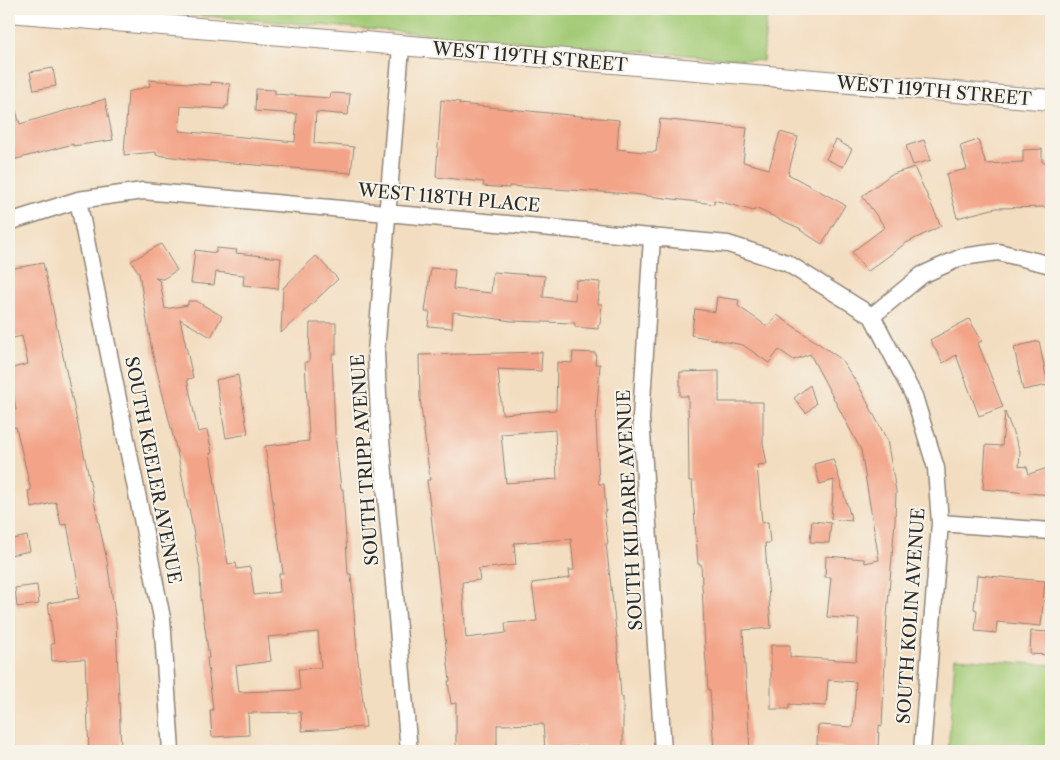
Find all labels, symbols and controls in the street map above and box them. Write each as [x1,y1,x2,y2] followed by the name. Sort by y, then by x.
[431,37,629,77] street label: WEST 119TH STREET
[835,71,1033,111] street label: WEST 119TH STREET
[356,179,541,217] street label: WEST 118TH PLACE
[120,354,186,586] street label: SOUTH KEELER AVENUE
[347,354,383,566] street label: SOUTH TRIPP AVENUE
[613,389,647,631] street label: SOUTH KILDARE AVENUE
[892,507,930,725] street label: SOUTH KOLIN AVENUE

